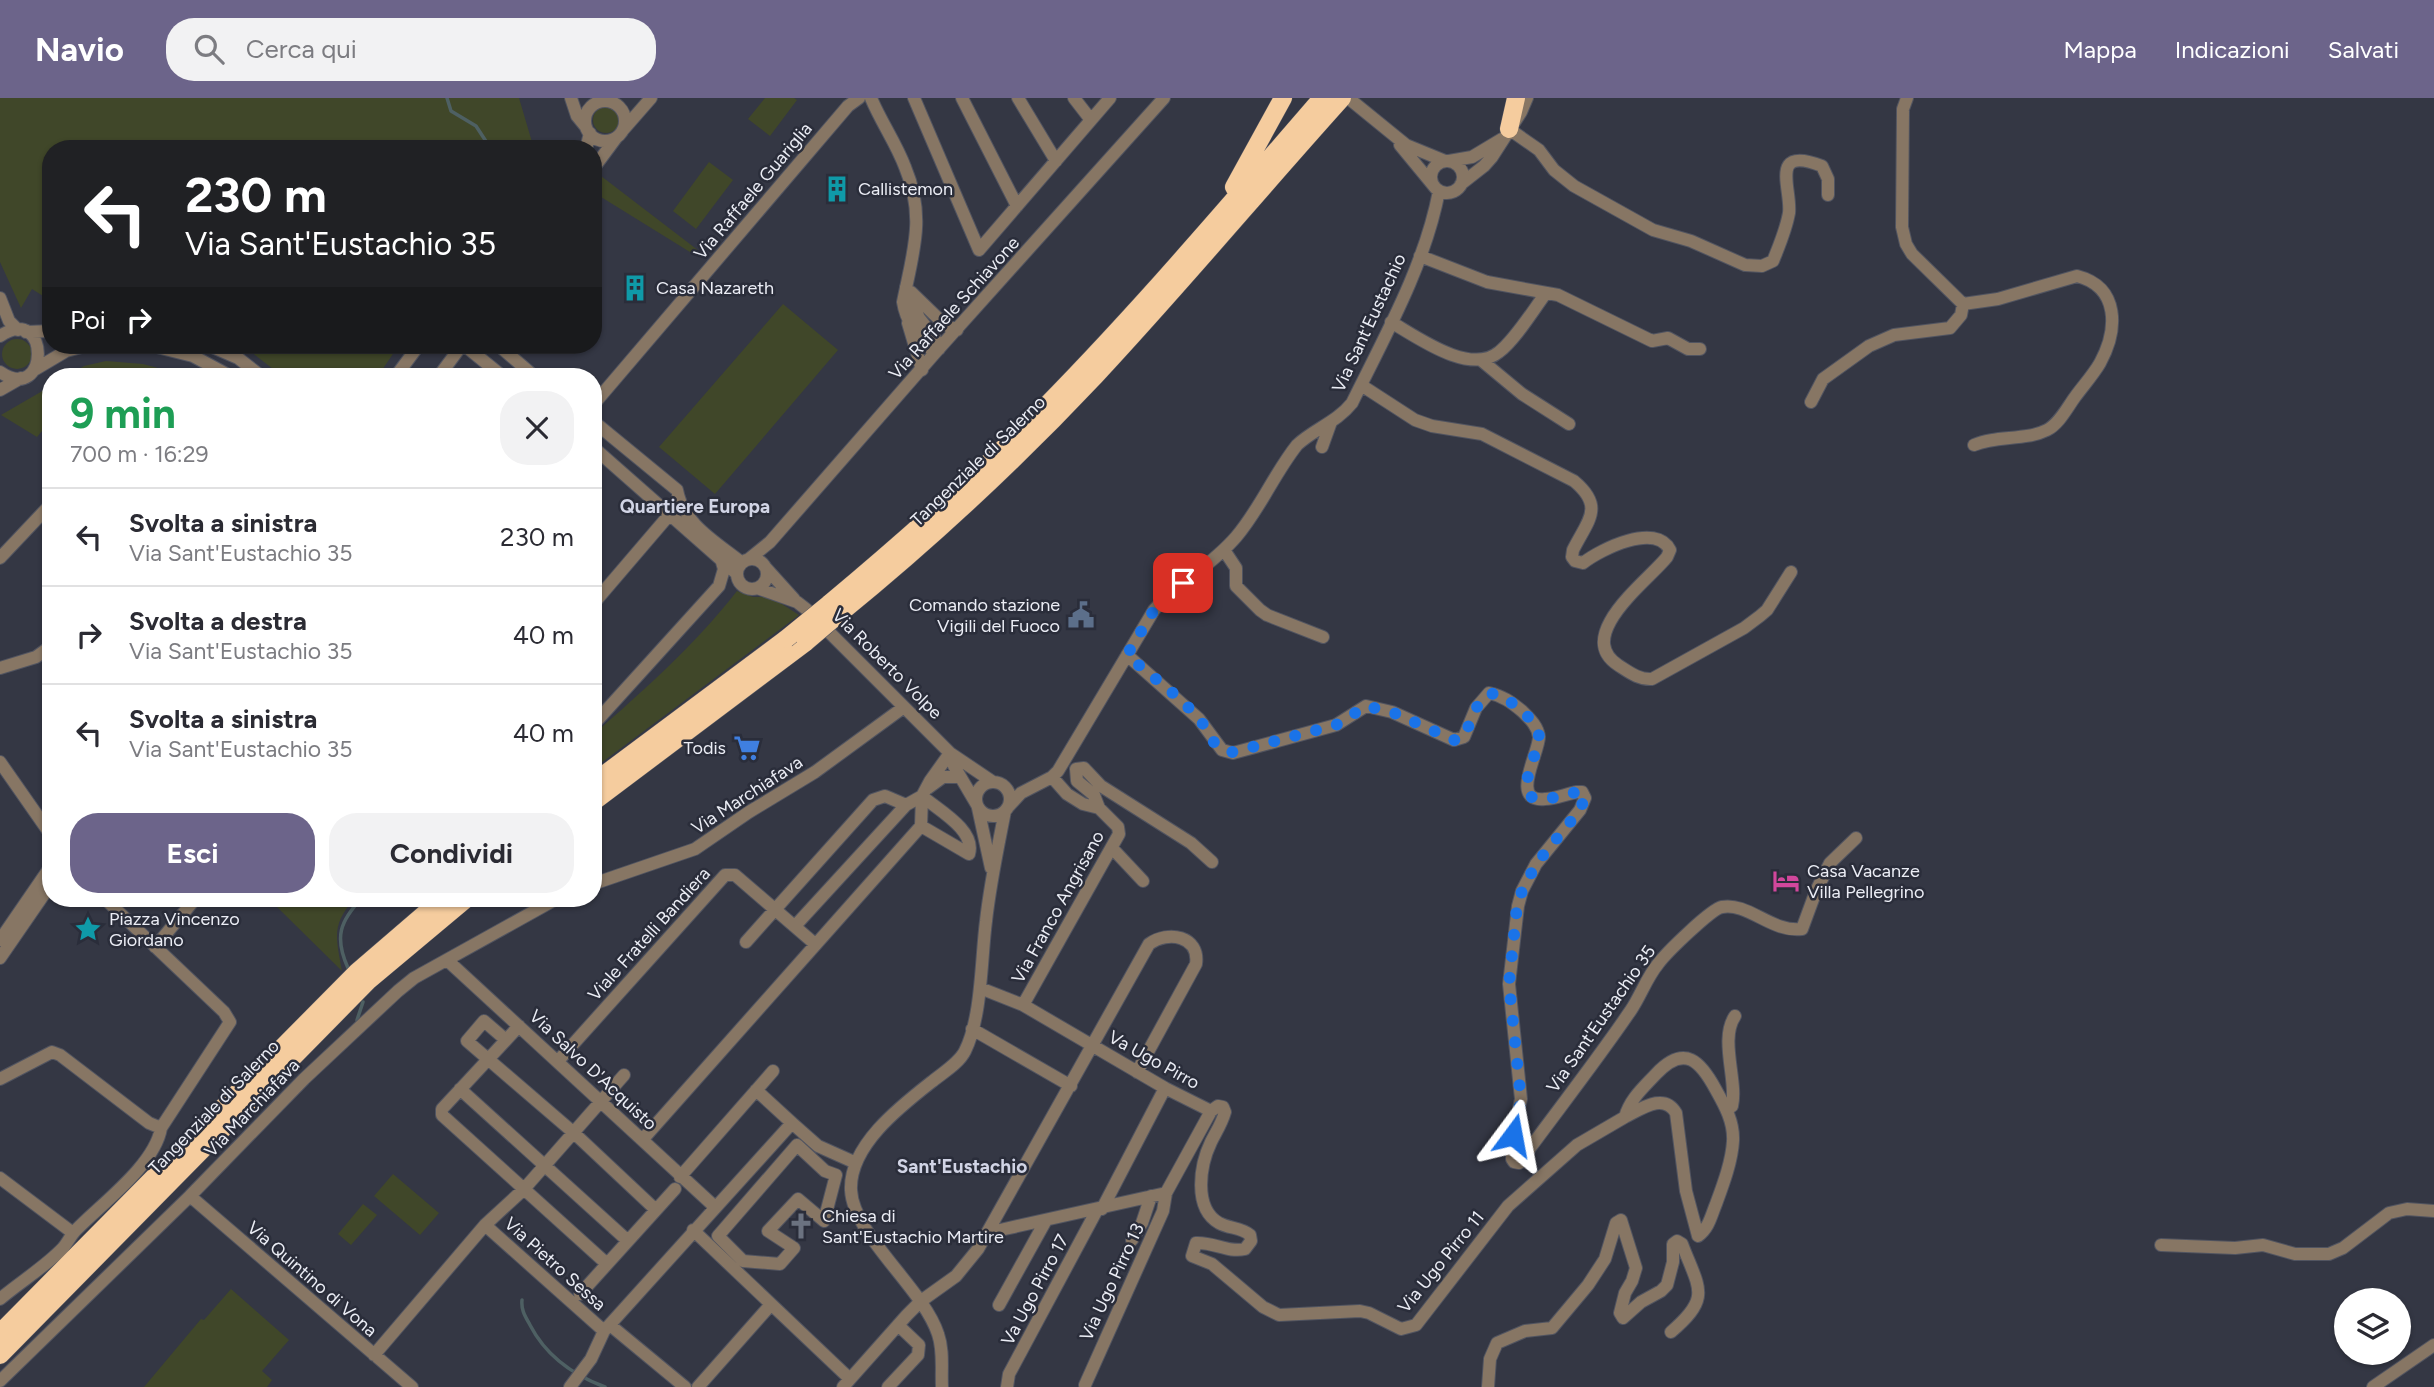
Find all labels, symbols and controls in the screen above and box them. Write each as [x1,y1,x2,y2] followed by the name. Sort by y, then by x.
[166,18,656,81] search box
[35,30,124,69] text: Navio
[190,30,228,68] icon: search
[246,33,357,65] text: Cerca qui
[2064,35,2137,64] text: Mappa
[2175,35,2290,64] text: Indicazioni
[2328,35,2399,64] text: Salvati
[689,118,817,264] street label: Via Raffaele Guariglia
[185,165,327,224] text: 230 m
[70,168,161,259] icon: left
[822,174,852,204] building icon: Callistemon
[858,178,953,200] place label: Callistemon
[185,225,496,263] text: Via Sant'Eustachio 35
[884,232,1024,384] street label: Via Raffaele Schiavone
[1327,250,1411,396] street label: Via Sant'Eustachio
[620,273,650,303] building icon: Casa Nazareth
[656,277,774,299] place label: Casa Nazareth
[120,301,158,339] icon: right
[70,304,106,336] text: Poi
[70,388,176,439] text: 9 min
[500,391,574,465] button: close
[906,391,1050,531] street label: Tangenziale di Salerno
[70,440,209,468] text: 700 m · 16:29
[620,495,770,518] district label: Quartiere Europa
[129,507,317,539] text: Svolta a sinistra
[70,518,108,556] icon: left
[500,521,574,553] text: 230 m
[129,539,353,567] text: Via Sant'Eustachio 35
[1153,553,1213,613] pin
[1164,564,1202,602] icon: arrive
[909,594,1060,637] place label: Comando stazione Vigili del Fuoco
[1066,600,1096,630] public building icon: Comando stazione Vigili del Fuoco
[827,604,947,724] street label: Via Roberto Volpe
[129,605,307,637] text: Svolta a destra
[70,616,108,654] icon: right
[513,619,574,651] text: 40 m
[129,637,353,665] text: Via Sant'Eustachio 35
[129,703,317,735] text: Svolta a sinistra
[70,714,108,752] icon: left
[513,717,574,749] text: 40 m
[732,733,762,763] supermarket icon: Todis
[129,735,353,763] text: Via Sant'Eustachio 35
[684,737,726,759] place label: Todis
[687,751,807,839] street label: Via Marchiafava
[70,813,315,893] button: Esci
[329,813,574,893] button: Condividi
[1007,827,1109,987] street label: Via Franco Angrisano
[1807,860,1924,903] place label: Casa Vacanze Villa Pellegrino
[583,863,715,1005] street label: Viale Fratelli Bandiera
[1771,866,1801,896] hotel icon: Casa Vacanze Villa Pellegrino
[109,908,240,951] place label: Piazza Vincenzo Giordano
[73,914,103,944] place icon: Piazza Vincenzo Giordano
[1542,941,1660,1097] street label: Via Sant'Eustachio 35
[525,1005,661,1135] street label: Via Salvo D'Acquisto
[1105,1026,1203,1094] street label: Va Ugo Pirro
[144,1035,284,1179] street label: Tangenziale di Salerno
[200,1054,304,1162] street label: Via Marchiafava
[1476,1098,1550,1172] position arrow
[897,1155,1027,1178] district label: Sant'Eustachio
[822,1205,1004,1248] place label: Chiesa di Sant'Eustachio Martire
[1393,1207,1489,1317] street label: Via Ugo Pirro 11
[786,1211,816,1241] church icon: Chiesa di Sant'Eustachio Martire
[500,1213,610,1315] street label: Via Pietro Sessa
[242,1217,382,1341] street label: Via Quintino di Vona
[1075,1220,1149,1344] street label: Via Ugo Pirro 13
[997,1231,1074,1349] street label: Va Ugo Pirro 17
[2334,1288,2411,1365] map controls
[2334,1288,2411,1365] button: layers

